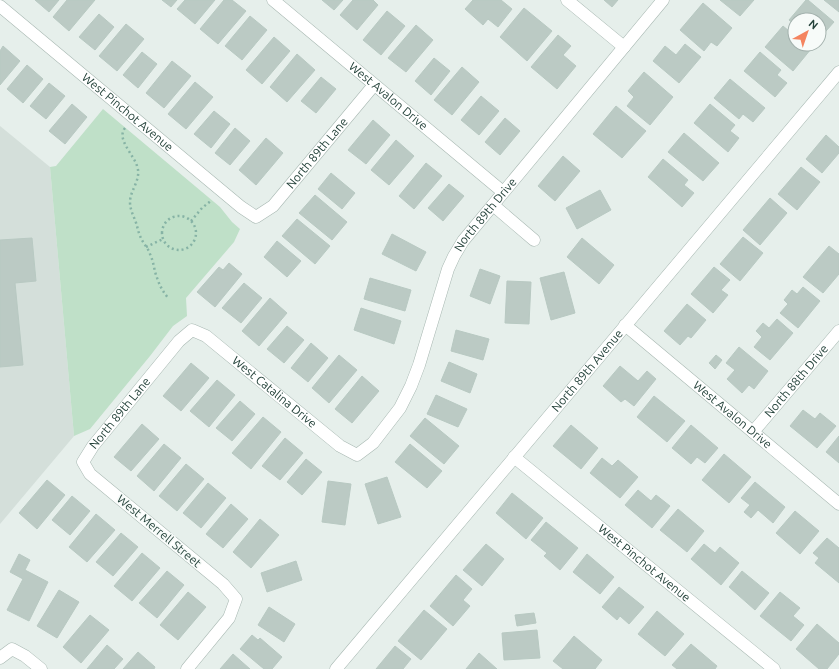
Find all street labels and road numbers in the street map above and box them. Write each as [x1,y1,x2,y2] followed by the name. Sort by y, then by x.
[347,59,430,132] street label: West Avalon Drive
[80,70,176,154] street label: West Pinchot Avenue
[284,115,350,191] street label: North 89th Lane
[451,175,519,253] street label: North 89th Drive
[549,327,625,414] street label: North 89th Avenue
[762,342,830,419] street label: North 88th Drive
[230,353,319,430] street label: West Catalina Drive
[87,375,152,451] street label: North 89th Lane
[691,378,775,451] street label: West Avalon Drive
[115,492,204,570] street label: West Merrell Street
[596,522,693,604] street label: West Pinchot Avenue

